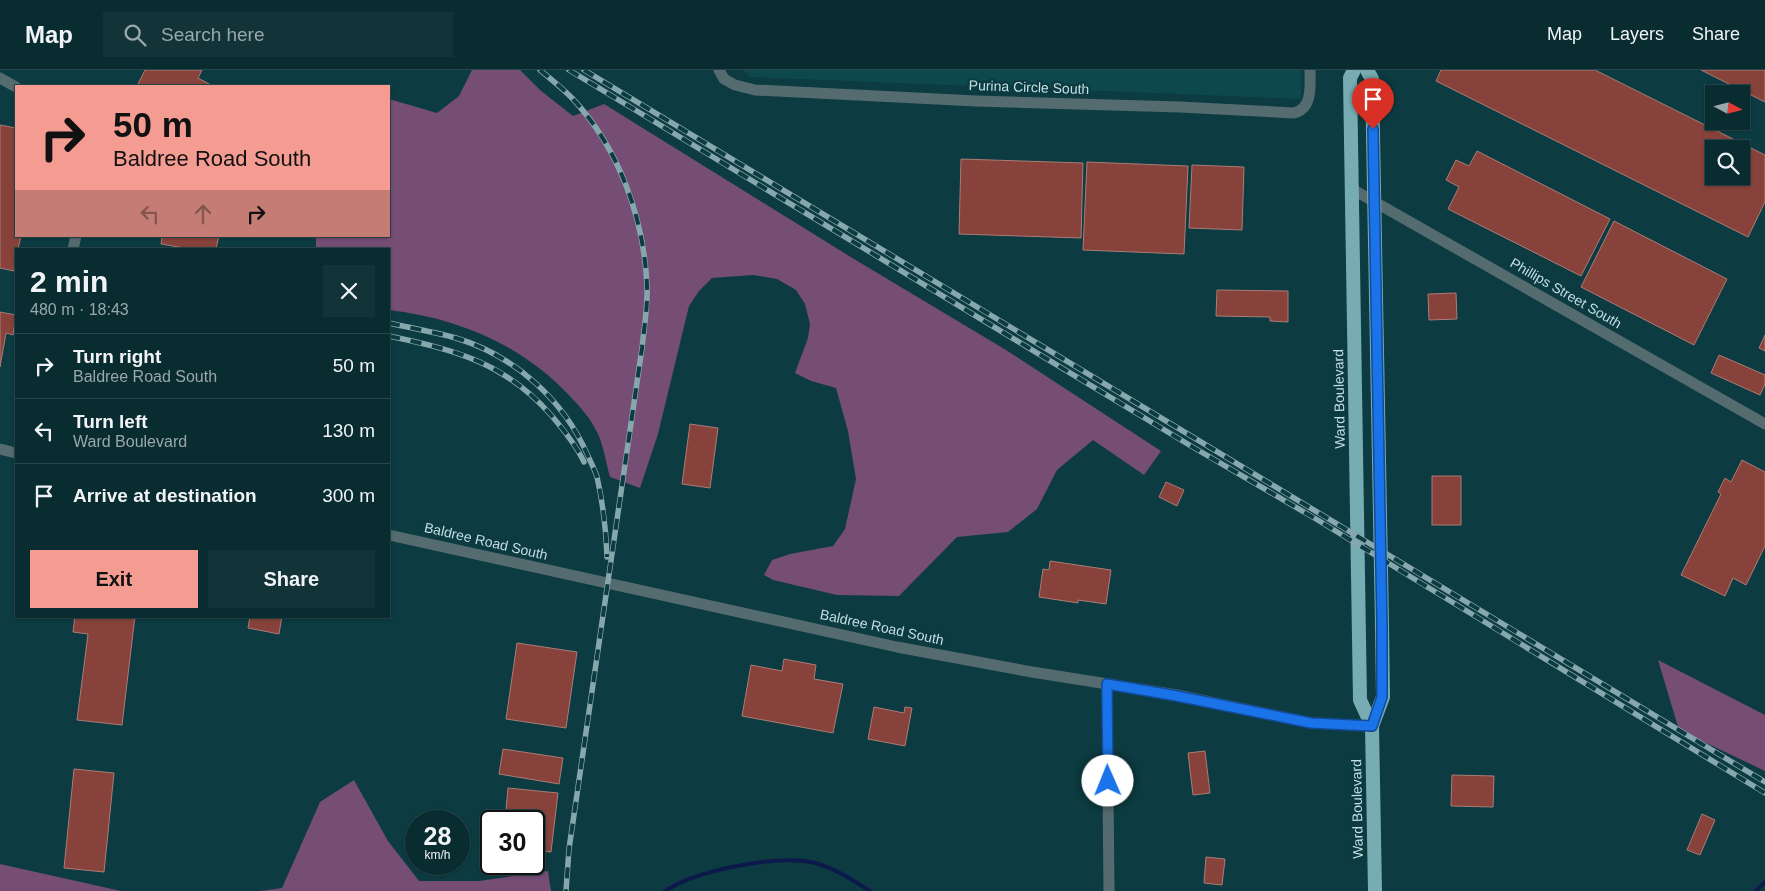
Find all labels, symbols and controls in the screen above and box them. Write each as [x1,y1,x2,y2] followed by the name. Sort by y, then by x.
[103,12,453,57] search box
[25,21,73,48] text: Map
[121,21,149,49] icon: search
[161,24,265,45] text: Search here
[1547,24,1582,44] text: Map
[1610,24,1664,44] text: Layers
[1692,24,1740,44] text: Share
[968,77,1090,97] street label: Purina Circle South
[1352,78,1394,129] pin
[1359,85,1387,113] icon: arrive
[1705,85,1750,130] north arrow
[1705,85,1750,185] map controls
[30,105,95,170] icon: right
[113,105,193,144] text: 50 m
[1705,140,1750,185] button: search
[113,146,311,171] text: Baldree Road South
[136,200,164,228] icon: left
[189,200,217,228] icon: ahead
[242,200,270,228] icon: right
[1507,255,1625,331] street label: Phillips Street South
[30,265,108,298] text: 2 min
[323,265,375,317] button: close
[30,301,129,318] text: 480 m · 18:43
[73,346,161,367] text: Turn right
[1330,349,1348,449] street label: Ward Boulevard
[30,352,58,380] icon: right
[333,355,375,376] text: 50 m
[73,368,217,385] text: Baldree Road South
[73,411,148,432] text: Turn left
[30,417,58,445] icon: left
[322,420,375,441] text: 130 m
[73,433,187,450] text: Ward Boulevard
[30,482,58,510] icon: arrive
[73,485,257,506] text: Arrive at destination
[322,485,375,506] text: 300 m
[423,519,549,563] street label: Baldree Road South
[30,550,198,608] button: Exit
[208,550,375,608] button: Share
[819,606,945,648] street label: Baldree Road South
[1081,754,1133,806] position arrow
[1348,759,1366,859] street label: Ward Boulevard
[480,810,545,875] speed limit sign: 30
[424,822,451,850] text: 28
[424,848,451,862] text: km/h

